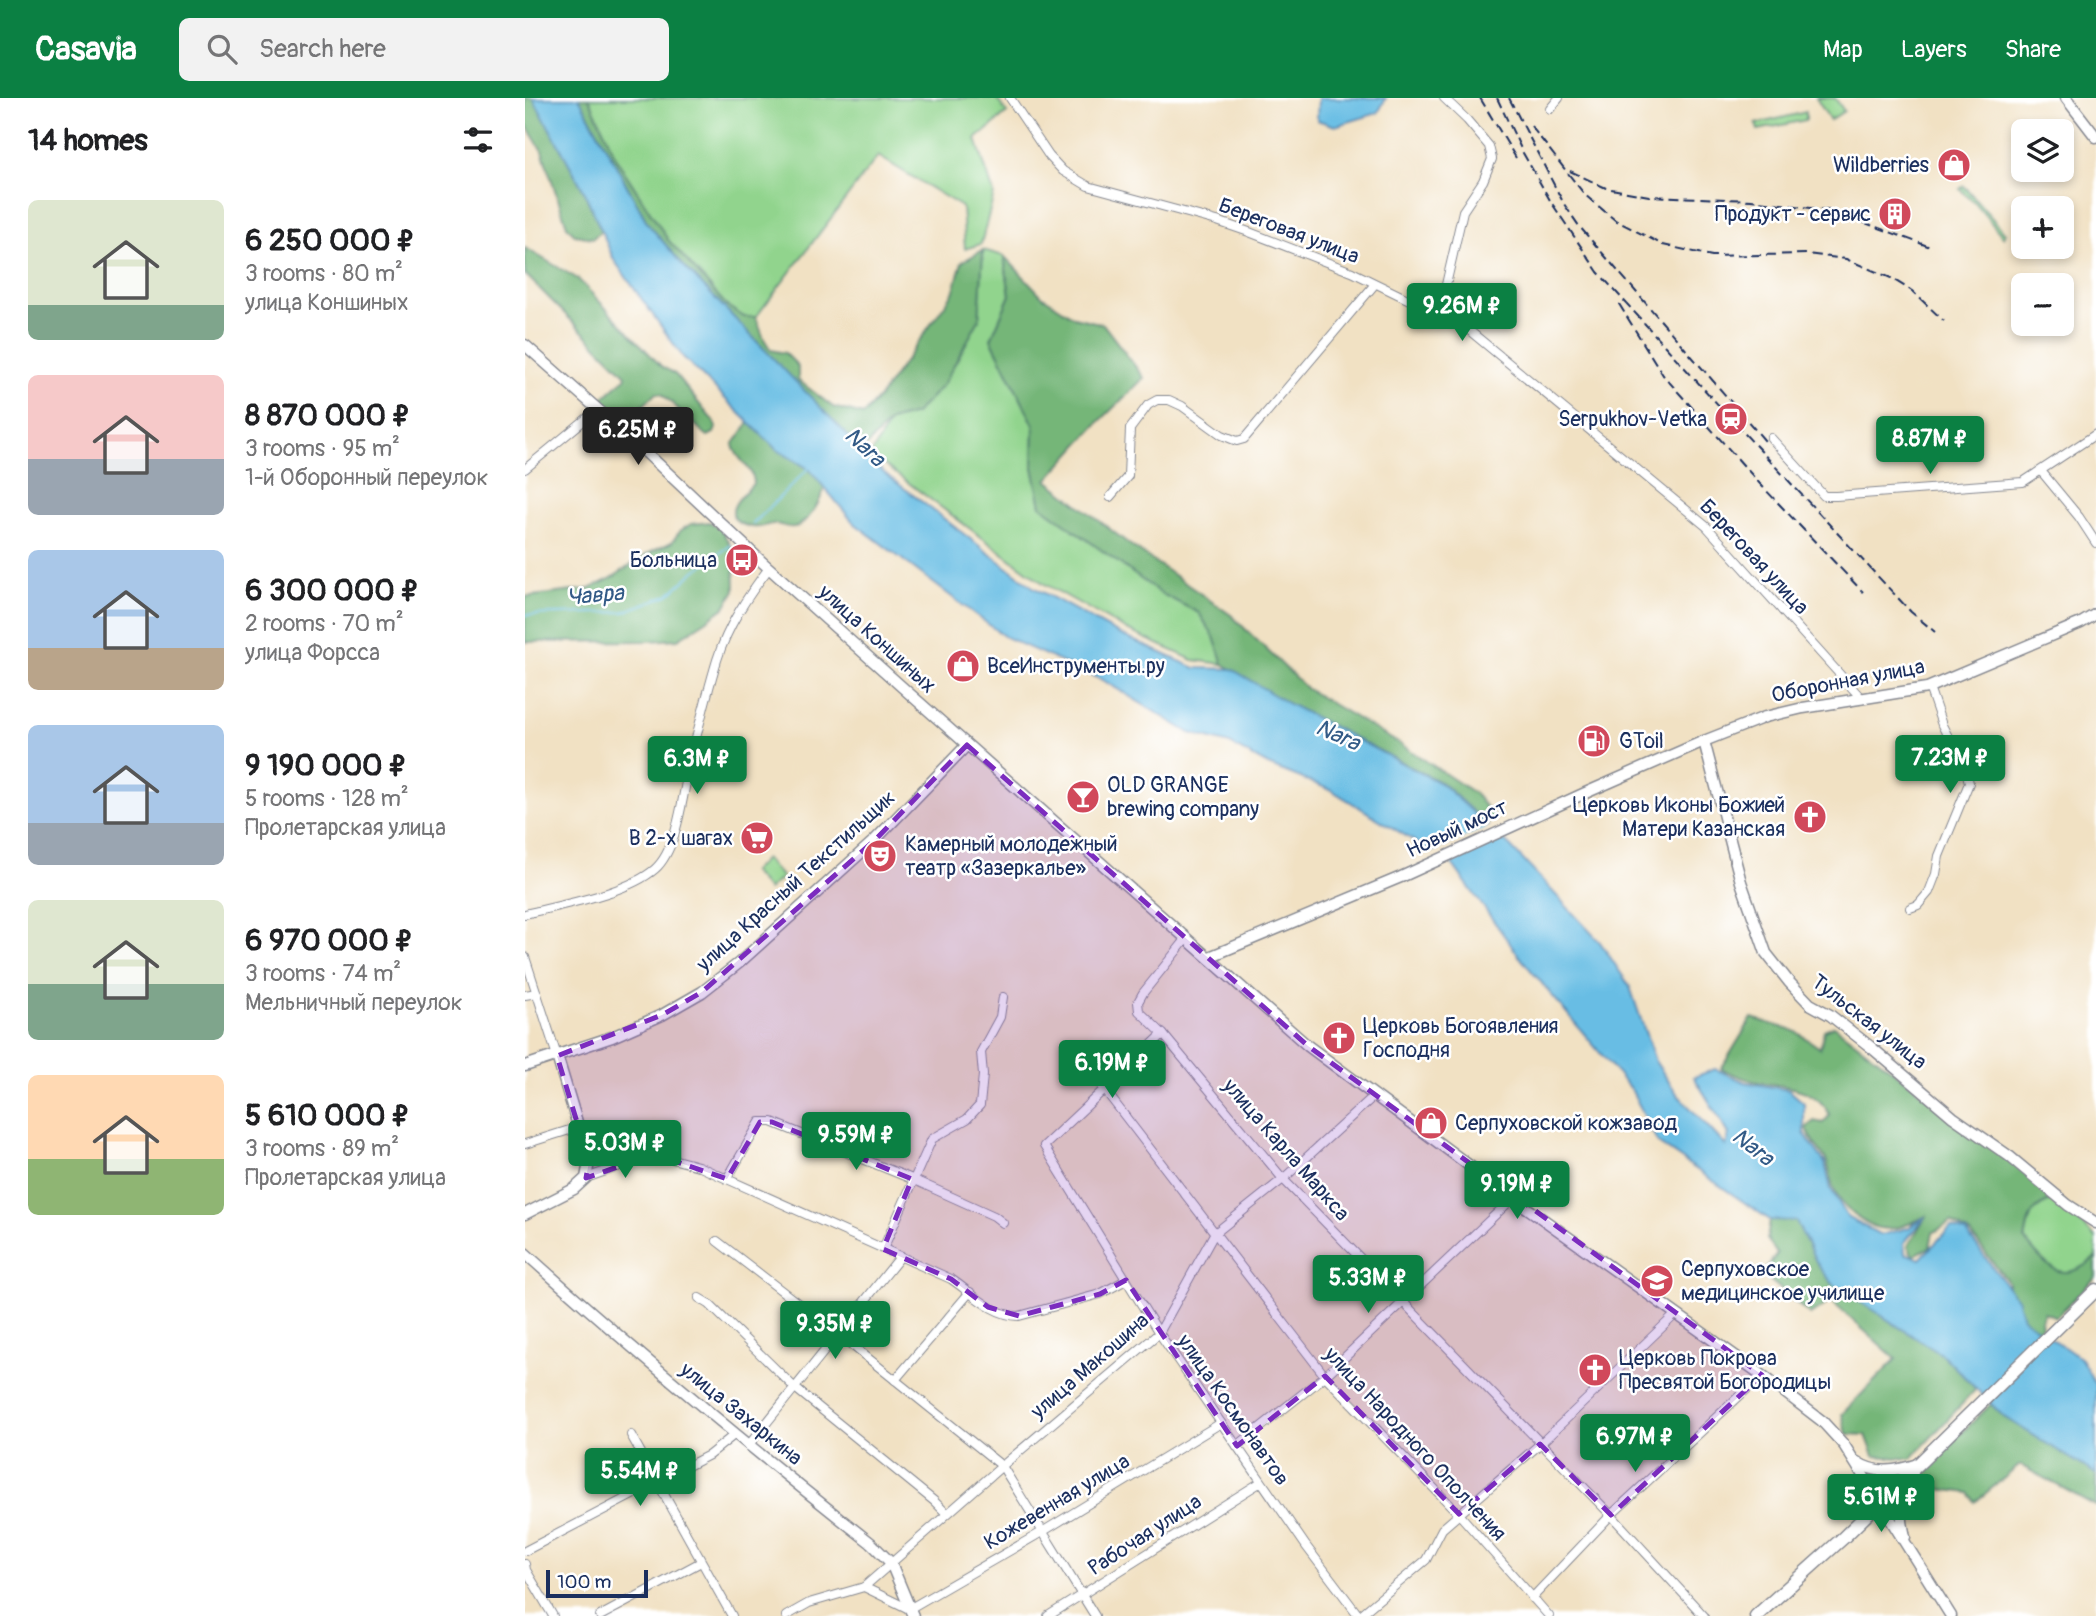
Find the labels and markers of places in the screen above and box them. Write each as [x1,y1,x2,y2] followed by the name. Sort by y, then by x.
[1935,146,1973,184] shop icon: Wildberries
[1833,152,1930,179] place label: Wildberries
[1876,195,1914,233] building icon: Продукт - сервис
[1715,201,1871,228] place label: Продукт - сервис
[1397,284,1527,343] pin: 9.26M ₽
[1712,400,1750,438] station icon: Serpukhov-Vetka
[1558,406,1707,433] place label: Serpukhov-Vetka
[573,408,703,467] pin: 6.25M ₽
[1865,416,1995,476] pin: 8.87M ₽
[723,541,761,579] bus stop icon: Больница
[630,547,717,574] place label: Больница
[944,647,982,685] shop icon: ВсеИнструменты.ру
[987,653,1165,680] place label: ВсеИнструменты.ру
[1575,722,1613,760] fuel station icon: GToil
[1619,728,1664,755] place label: GToil
[640,736,754,796] pin: 6.3M ₽
[1885,736,2015,795] pin: 7.23M ₽
[1107,772,1259,823] place label: OLD GRANGE brewing company
[1064,778,1102,816] bar icon: OLD GRANGE brewing company
[1573,792,1785,843] place label: Церковь Иконы Божией Матери Казанская
[1791,798,1829,836] church icon: Церковь Иконы Божией Матери Казанская
[738,819,776,857] supermarket icon: В 2-х шагах
[629,825,733,852] place label: В 2-х шагах
[905,831,1117,882] place label: Камерный молодежный театр «Зазеркалье»
[861,837,899,875] theatre icon: Камерный молодежный театр «Зазеркалье»
[1363,1013,1558,1064] place label: Церковь Богоявления Господня
[1320,1019,1358,1057] church icon: Церковь Богоявления Господня
[1047,1040,1177,1100] pin: 6.19M ₽
[1412,1104,1450,1142] shop icon: Серпуховской кожзавод
[1455,1110,1677,1137] place label: Серпуховской кожзавод
[791,1112,921,1172] pin: 9.59M ₽
[560,1121,690,1180] pin: 5.03M ₽
[1452,1162,1582,1221] pin: 9.19M ₽
[1303,1256,1433,1315] pin: 5.33M ₽
[1681,1256,1885,1307] place label: Серпуховское медицинское училище
[1638,1262,1676,1300] school or university icon: Серпуховское медицинское училище
[770,1302,900,1361] pin: 9.35M ₽
[1619,1345,1831,1396] place label: Церковь Покрова Пресвятой Богородицы
[1576,1351,1614,1389] church icon: Церковь Покрова Пресвятой Богородицы
[1570,1414,1700,1474] pin: 6.97M ₽
[575,1448,705,1508] pin: 5.54M ₽
[1816,1474,1946,1534] pin: 5.61M ₽

